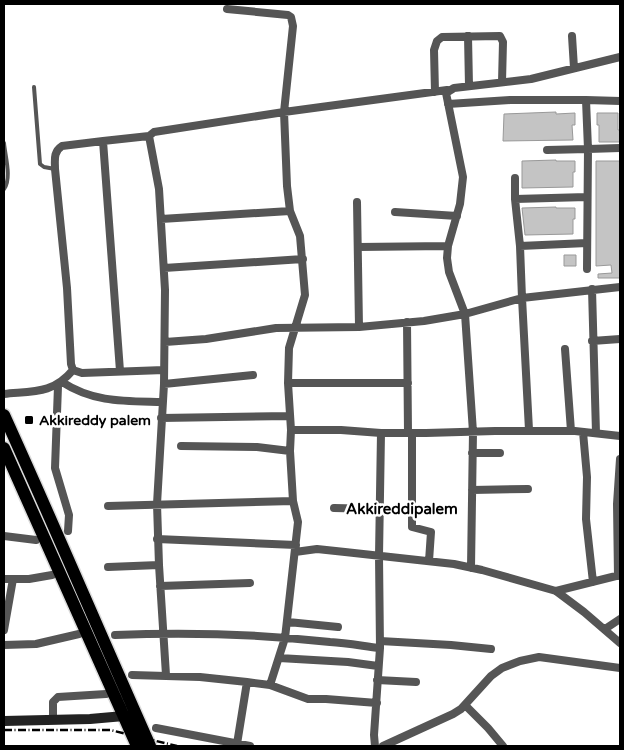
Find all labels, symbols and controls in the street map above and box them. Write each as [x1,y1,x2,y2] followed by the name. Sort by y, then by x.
[39,412,151,429] place label: Akkireddy palem
[23,414,35,426] marker: Akkireddy palem
[346,500,458,519] district label: Akkireddipalem

